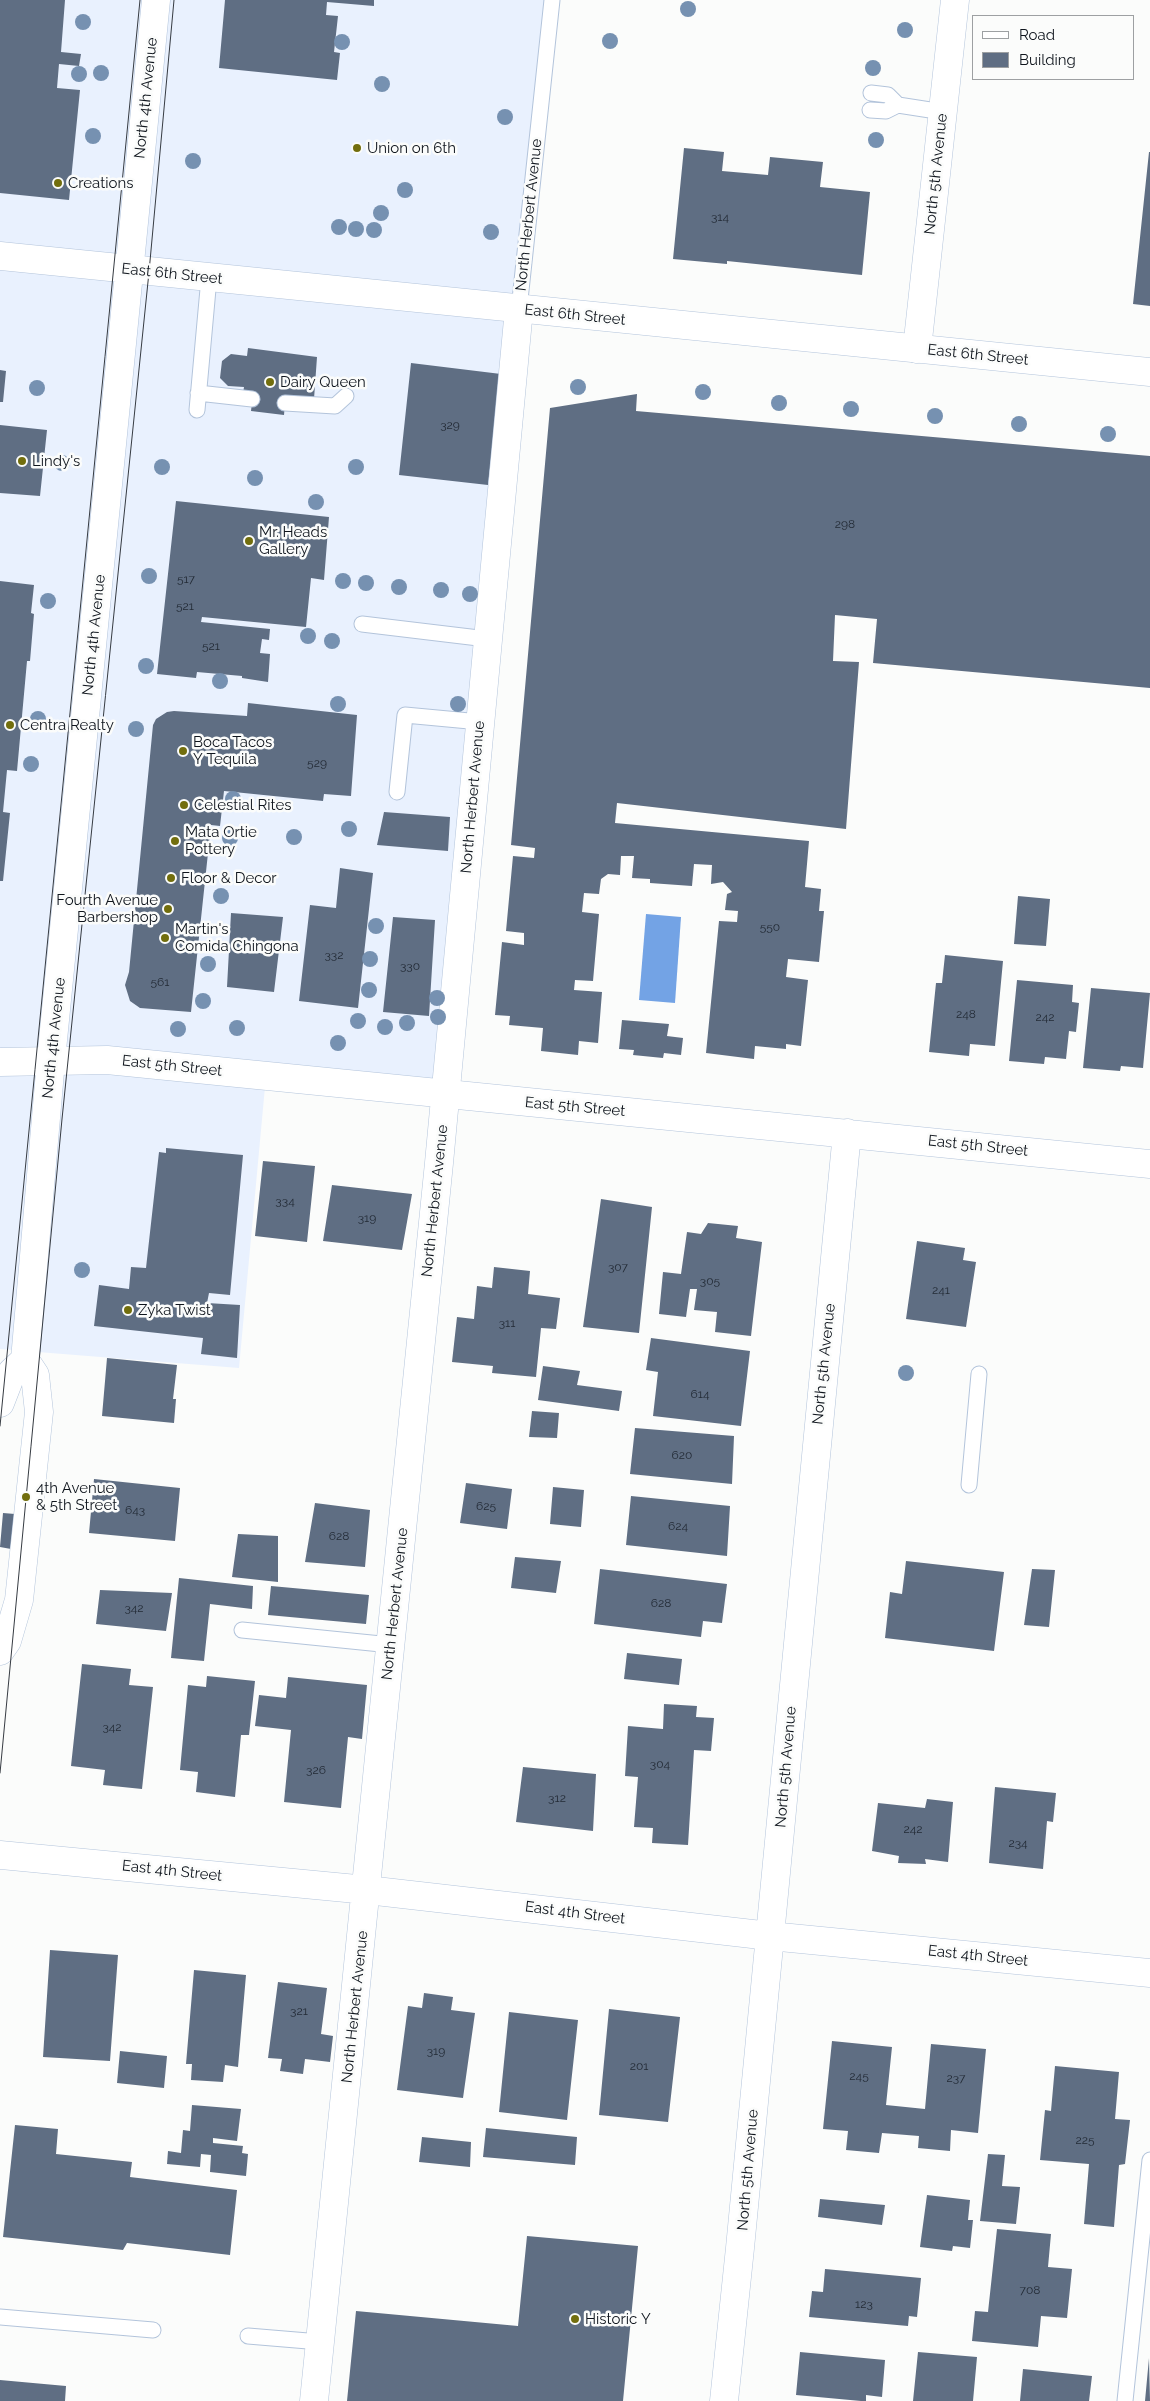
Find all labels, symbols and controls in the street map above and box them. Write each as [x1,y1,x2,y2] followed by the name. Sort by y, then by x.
[972,15,1135,80] legend
[1019,26,1055,44] text: Road
[131,37,161,159] street label: North 4th Avenue
[1019,51,1076,69] text: Building
[921,113,951,235] street label: North 5th Avenue
[512,138,546,292] street label: North Herbert Avenue
[367,139,456,157] place label: Union on 6th
[351,142,363,154] marker: Union on 6th
[68,174,133,192] place label: Creations
[52,177,64,189] marker: Creations
[711,210,729,224] house number: 314
[121,260,223,288] street label: East 6th Street
[524,301,626,329] street label: East 6th Street
[927,341,1029,369] street label: East 6th Street
[280,373,366,391] place label: Dairy Queen
[264,376,276,388] marker: Dairy Queen
[440,418,460,432] house number: 329
[32,452,80,470] place label: Lindy's
[16,455,28,467] marker: Lindy's
[835,517,855,531] house number: 298
[259,523,327,558] place label: Mr. Heads Gallery
[243,535,255,547] marker: Mr. Heads Gallery
[177,572,195,586] house number: 517
[79,574,109,696] street label: North 4th Avenue
[176,599,194,613] house number: 521
[202,639,220,653] house number: 521
[20,716,114,734] place label: Centra Realty
[4,719,16,731] marker: Centra Realty
[457,720,489,874] street label: North Herbert Avenue
[193,733,272,768] place label: Boca Tacos Y Tequila
[177,745,189,757] marker: Boca Tacos Y Tequila
[307,756,327,770] house number: 529
[194,796,292,814] place label: Celestial Rites
[178,799,190,811] marker: Celestial Rites
[185,823,257,858] place label: Mata Ortie Pottery
[169,835,181,847] marker: Mata Ortie Pottery
[181,869,277,887] place label: Floor & Decor
[165,872,177,884] marker: Floor & Decor
[56,891,158,926] place label: Fourth Avenue Barbershop
[162,903,174,915] marker: Fourth Avenue Barbershop
[175,920,299,955] place label: Martin's Comida Chingona
[760,920,780,934] house number: 550
[159,932,171,944] marker: Martin's Comida Chingona
[324,948,344,962] house number: 332
[400,959,420,973] house number: 330
[151,975,169,989] house number: 561
[39,977,69,1099] street label: North 4th Avenue
[956,1007,976,1021] house number: 248
[1035,1010,1055,1024] house number: 242
[121,1052,223,1080] street label: East 5th Street
[524,1094,626,1120] street label: East 5th Street
[418,1124,452,1278] street label: North Herbert Avenue
[927,1132,1029,1160] street label: East 5th Street
[275,1194,295,1208] house number: 334
[358,1211,376,1225] house number: 319
[608,1260,628,1274] house number: 307
[700,1274,720,1288] house number: 305
[932,1283,950,1297] house number: 241
[138,1301,211,1319] place label: Zyka Twist
[809,1303,839,1425] street label: North 5th Avenue
[122,1304,134,1316] marker: Zyka Twist
[499,1316,515,1330] house number: 311
[691,1387,709,1401] house number: 614
[672,1448,692,1462] house number: 620
[36,1479,117,1514] place label: 4th Avenue & 5th Street
[20,1491,32,1503] marker: 4th Avenue & 5th Street
[476,1499,496,1513] house number: 625
[125,1503,145,1517] house number: 643
[668,1519,688,1533] house number: 624
[378,1527,412,1681] street label: North Herbert Avenue
[329,1529,349,1543] house number: 628
[651,1596,671,1610] house number: 628
[124,1601,144,1615] house number: 342
[772,1706,800,1828] street label: North 5th Avenue
[102,1720,122,1734] house number: 342
[650,1757,670,1771] house number: 304
[306,1763,326,1777] house number: 326
[548,1791,566,1805] house number: 312
[903,1822,923,1836] house number: 242
[1008,1836,1028,1850] house number: 234
[121,1857,223,1885] street label: East 4th Street
[524,1898,626,1928] street label: East 4th Street
[338,1930,372,2084] street label: North Herbert Avenue
[927,1942,1029,1970] street label: East 4th Street
[290,2004,308,2018] house number: 321
[427,2044,445,2058] house number: 319
[630,2059,648,2073] house number: 201
[849,2069,869,2083] house number: 245
[946,2071,966,2085] house number: 237
[734,2109,762,2231] street label: North 5th Avenue
[1075,2133,1095,2147] house number: 225
[1020,2283,1040,2297] house number: 708
[855,2297,873,2311] house number: 123
[585,2310,651,2328] place label: Historic Y
[569,2313,581,2325] marker: Historic Y

